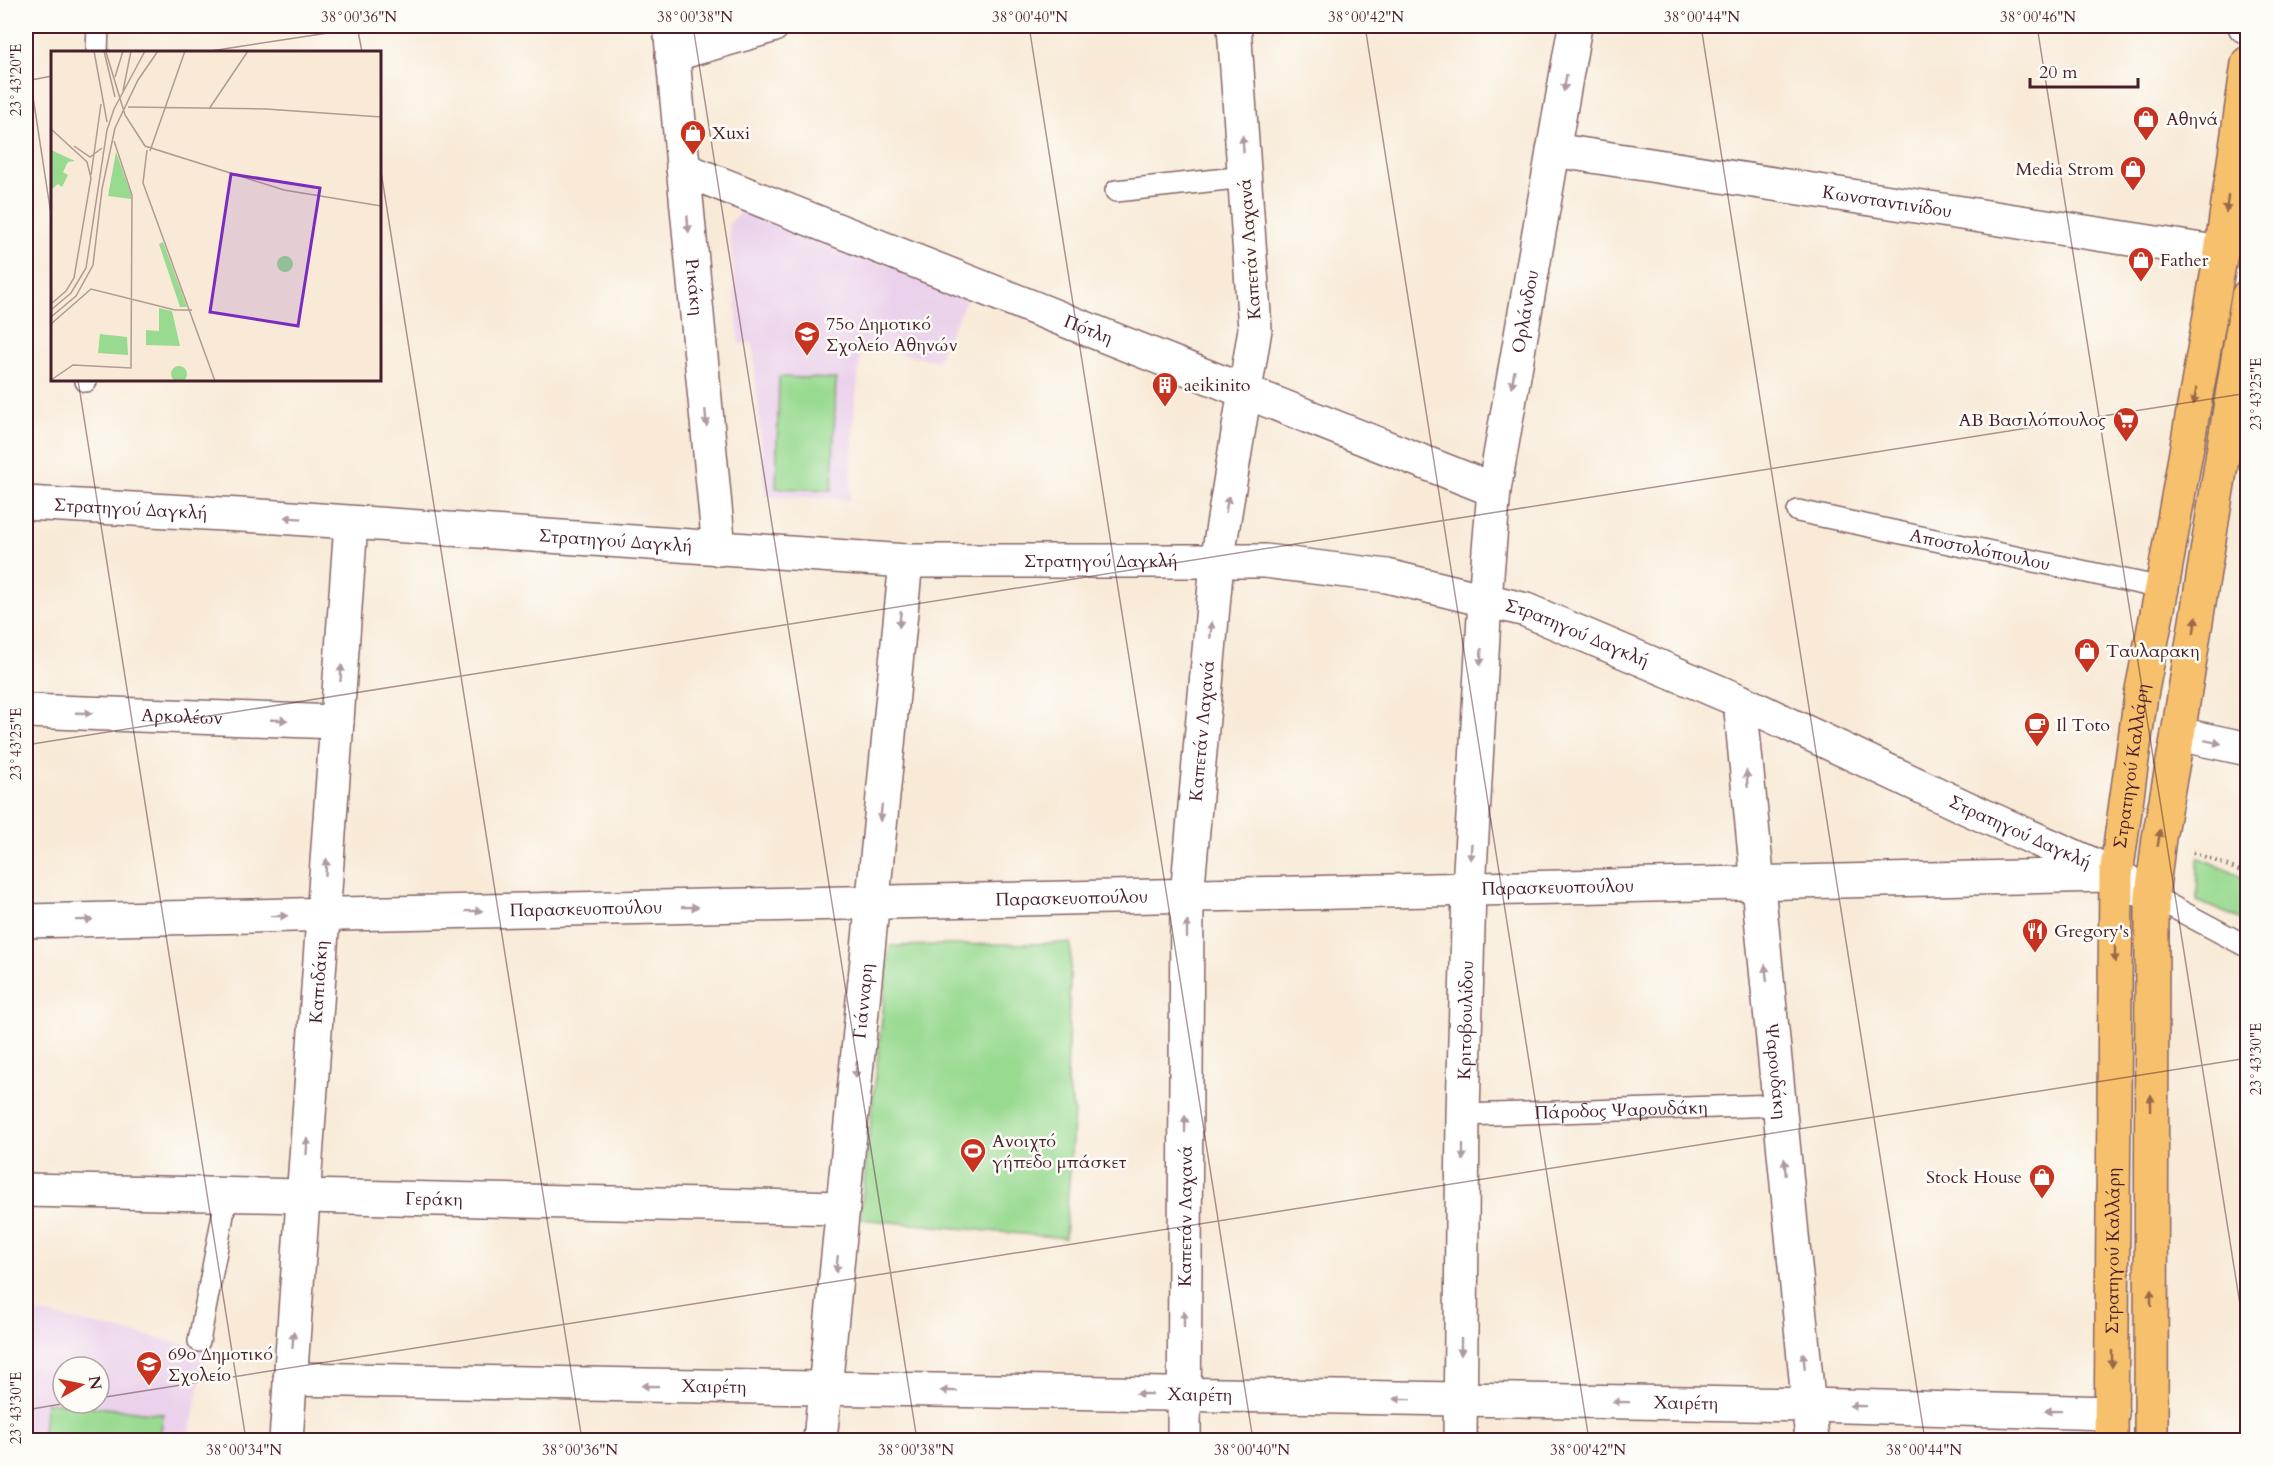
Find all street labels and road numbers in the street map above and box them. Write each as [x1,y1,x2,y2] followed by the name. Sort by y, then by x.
[1233,177,1267,321] street label: Καπετάν Λαχανά
[1821,179,1954,224] street label: Κωνσταντινίδου
[679,257,710,316] street label: Ρικάκη
[1506,268,1545,355] street label: Ορλάνδου
[1060,309,1116,350] street label: Πότλη
[53,492,208,526] street label: Στρατηγού Δαγκλή
[1907,522,2052,577] street label: Αποστολόπουλου
[538,523,693,559] street label: Στρατηγού Δαγκλή
[1024,549,1178,574] street label: Στρατηγού Δαγκλή
[1503,593,1653,674] street label: Στρατηγού Δαγκλή
[1183,659,1221,802] street label: Καπετάν Λαχανά
[2107,681,2155,850] street label: Στρατηγού Καλλάρη
[141,703,223,730] street label: Αρκολέων
[1945,789,2096,875] street label: Στρατηγού Δαγκλή
[1481,873,1634,901] street label: Παρασκευοπούλου
[995,884,1148,912] street label: Παρασκευοπούλου
[509,894,662,923] street label: Παρασκευοπούλου
[303,940,334,1024] street label: Καπιδάκη
[1451,960,1480,1080] street label: Κριτοβουλίδου
[847,962,879,1040] street label: Γιάνναρη
[1759,1022,1793,1120] street label: Ψαρουδάκη
[1534,1095,1708,1125] street label: Πάροδος Ψαρουδάκη
[1172,1145,1198,1287] street label: Καπετάν Λαχανά
[2099,1168,2126,1334] street label: Στρατηγού Καλλάρη
[405,1186,463,1212] street label: Γεράκη
[681,1373,746,1399] street label: Χαιρέτη
[1167,1382,1232,1408] street label: Χαιρέτη
[1653,1390,1718,1416] street label: Χαιρέτη

